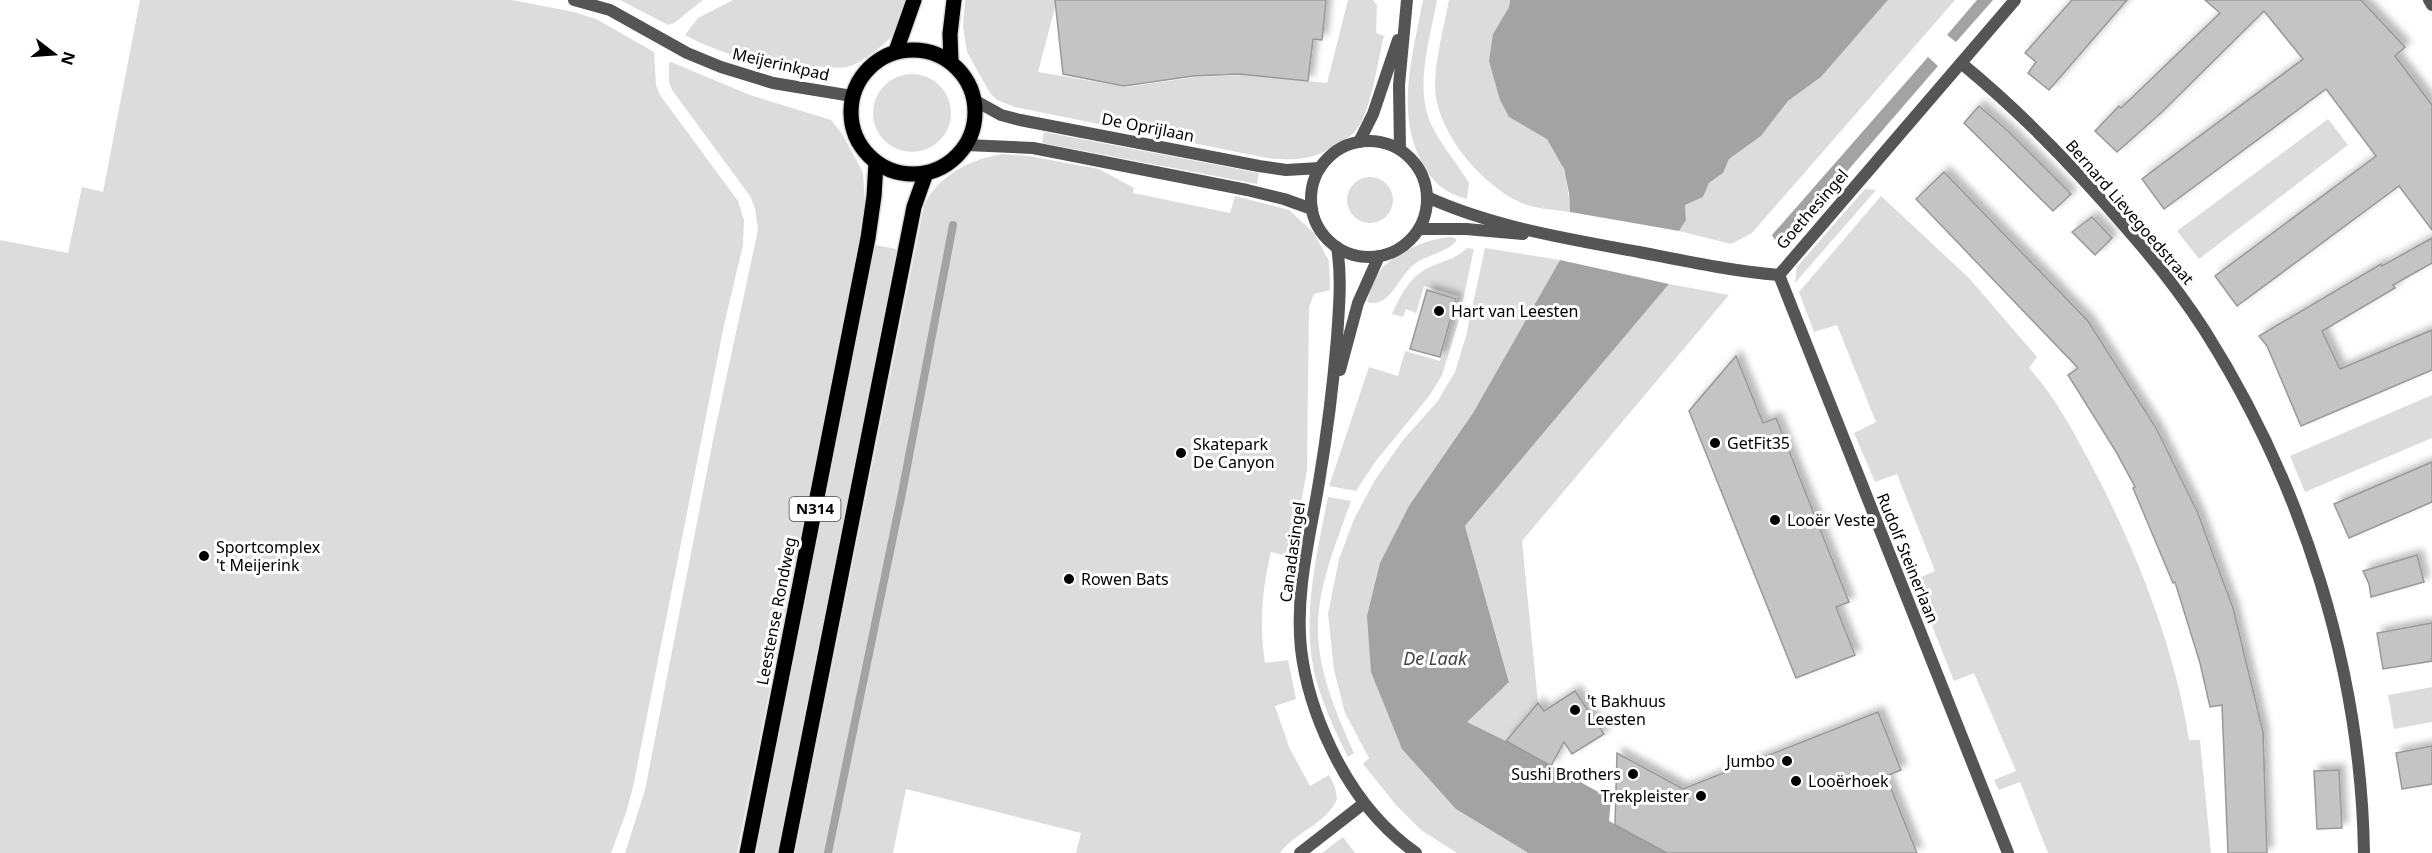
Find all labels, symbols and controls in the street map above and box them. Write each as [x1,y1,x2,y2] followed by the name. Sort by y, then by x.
[24,24,84,84] north arrow
[730,42,832,86] street label: Meijerinkpad
[56,49,81,68] text: N
[1100,107,1196,147] street label: De Oprijlaan
[2061,135,2199,289] street label: Bernard Lievegoedstraat
[1771,164,1853,254] street label: Goethesingel
[1451,300,1578,322] place label: Hart van Leesten
[1432,304,1446,318] marker: Hart van Leesten
[1727,432,1790,454] place label: GetFit35
[1193,433,1275,473] place label: Skatepark De Canyon
[1708,436,1722,450] marker: GetFit35
[1174,446,1188,460] marker: Skatepark De Canyon
[1872,490,1944,626] street label: Rudolf Steinerlaan
[790,497,840,521] road number: N314
[1274,500,1310,604] street label: Canadasingel
[1787,509,1875,531] place label: Looër Veste
[1768,513,1782,527] marker: Looër Veste
[751,535,801,687] street label: Leestense Rondweg
[216,536,321,576] place label: Sportcomplex 't Meijerink
[197,549,211,563] marker: Sportcomplex 't Meijerink
[1081,568,1169,590] place label: Rowen Bats
[1062,572,1076,586] marker: Rowen Bats
[1403,646,1468,670] water label: De Laak
[1587,690,1666,730] place label: 't Bakhuus Leesten
[1568,703,1582,717] marker: 't Bakhuus Leesten
[1724,750,1775,772] place label: Jumbo
[1780,754,1794,768] marker: Jumbo
[1511,763,1621,785] place label: Sushi Brothers
[1626,767,1640,781] marker: Sushi Brothers
[1808,770,1889,792] place label: Looërhoek
[1789,774,1803,788] marker: Looërhoek
[1601,785,1689,807] place label: Trekpleister
[1694,789,1708,803] marker: Trekpleister

